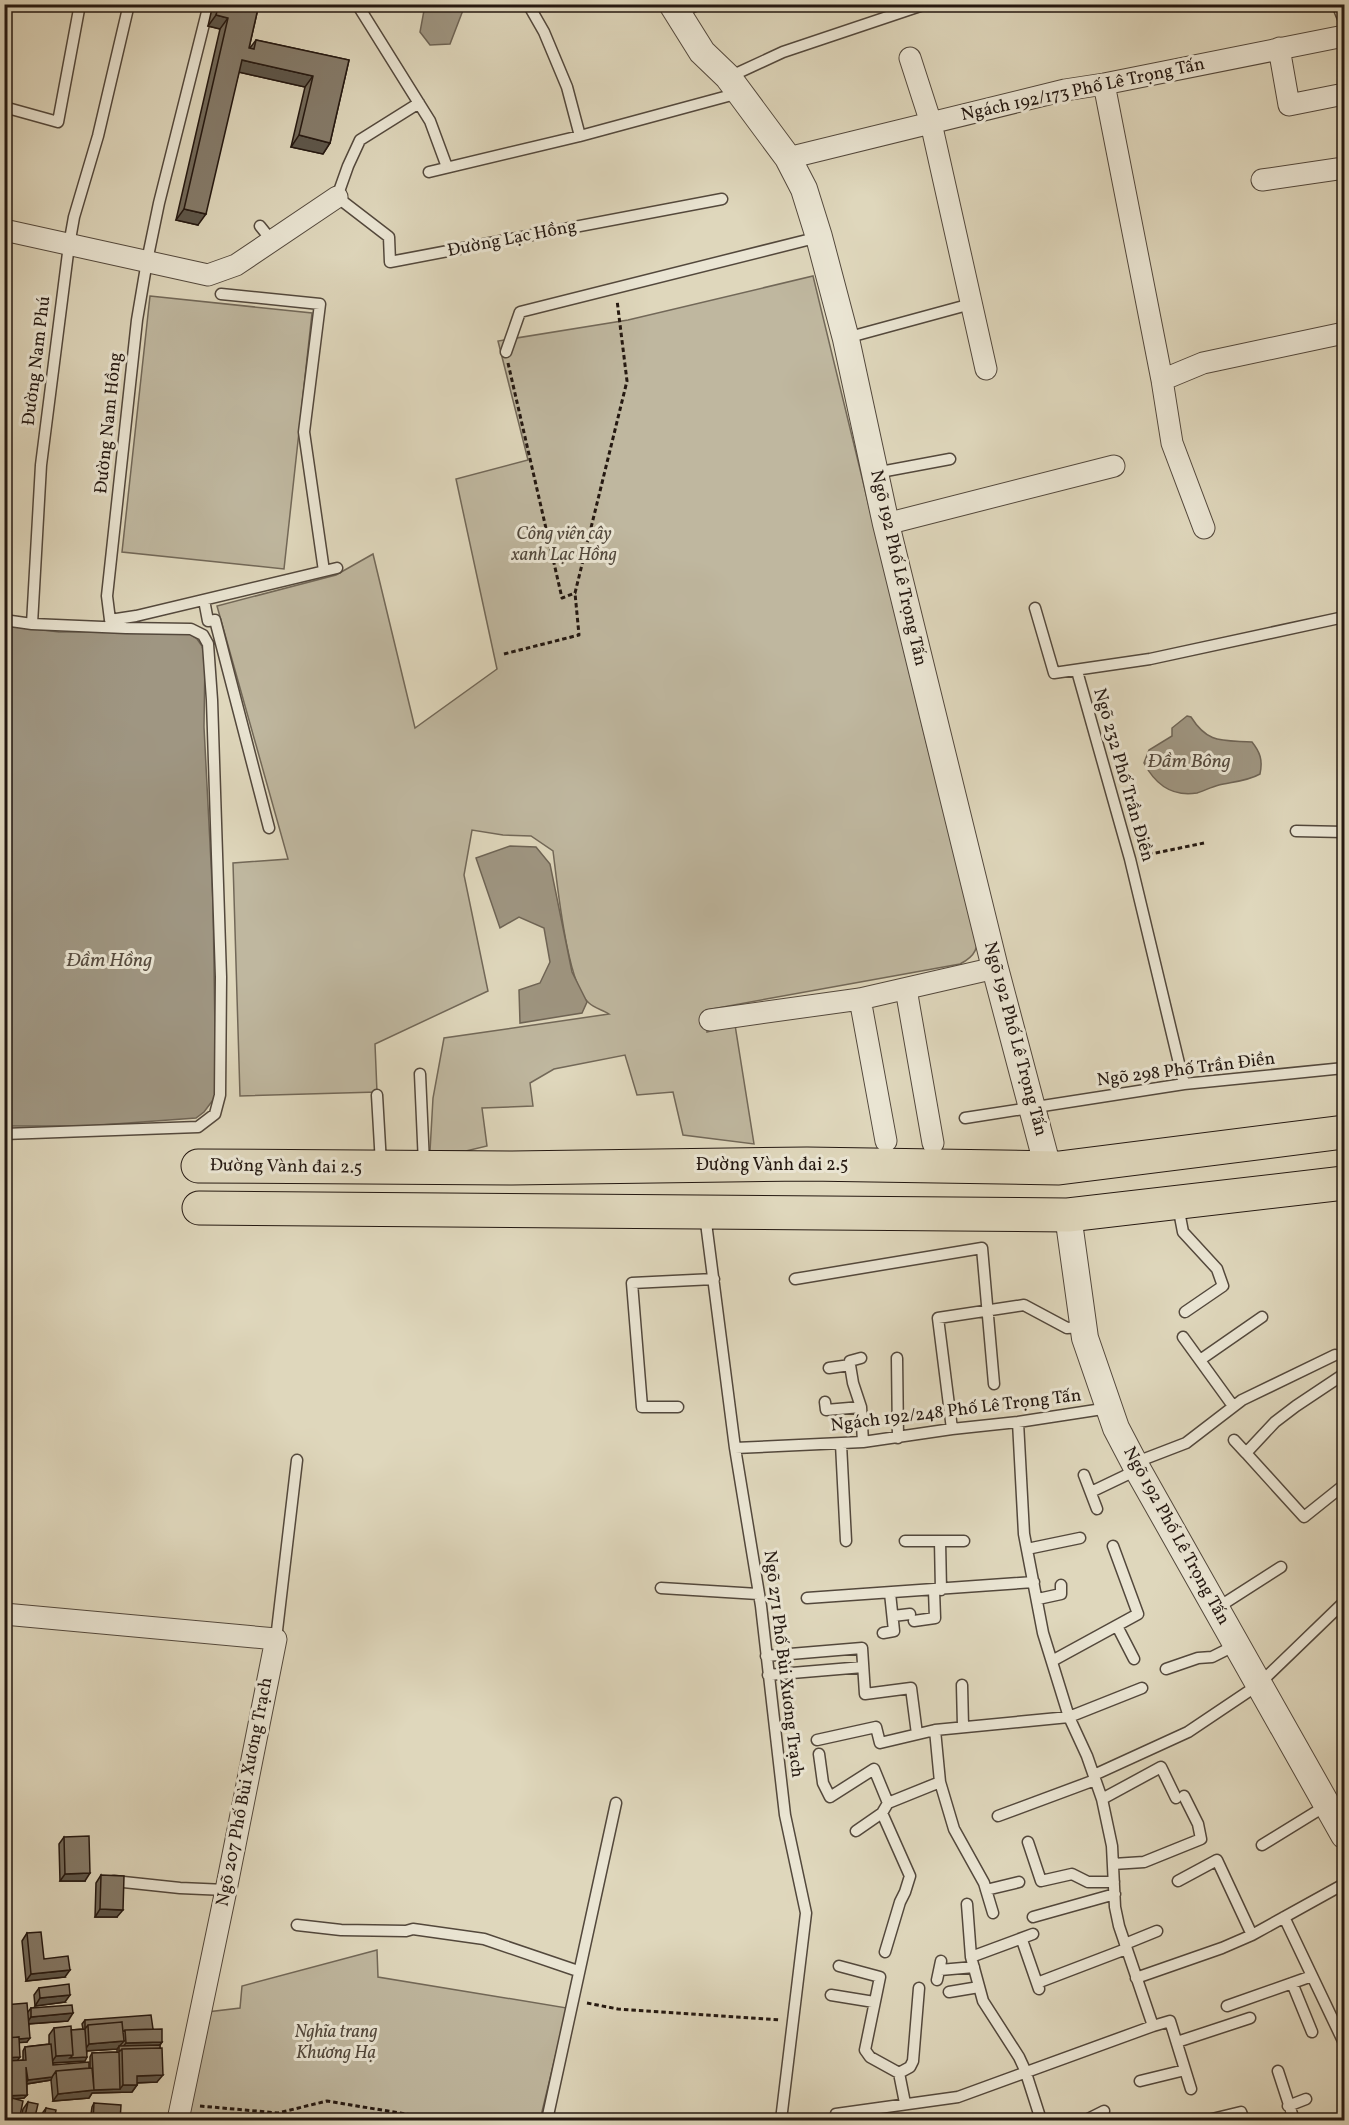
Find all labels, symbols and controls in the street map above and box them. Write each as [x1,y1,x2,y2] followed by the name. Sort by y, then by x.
[959,52,1207,128] street label: Ngách 192/173 Phố Lê Trọng Tấn
[445,214,579,264] street label: Đường Lạc Hồng
[17,295,57,427] street label: Đường Nam Phú
[89,351,129,495] street label: Đường Nam Hồng
[863,468,933,669] street label: Ngõ 192 Phố Lê Trọng Tấn
[510,522,617,568] park label: Công viên cây xanh Lạc Hồng
[1086,685,1160,865] street label: Ngõ 232 Phố Trần Điền
[1147,748,1231,776] water label: Đầm Bông
[977,939,1053,1139] street label: Ngõ 192 Phố Lê Trọng Tấn
[66,947,152,975] water label: Đầm Hồng
[1095,1047,1277,1093] street label: Ngõ 298 Phố Trần Điền
[209,1153,363,1181] street label: Đường Vành đai 2.5
[696,1153,848,1178] street label: Đường Vành đai 2.5
[829,1383,1083,1439] street label: Ngách 192/248 Phố Lê Trọng Tấn
[1116,1442,1236,1630] street label: Ngõ 192 Phố Lê Trọng Tấn
[757,1549,809,1779] street label: Ngõ 271 Phố Bùi Xương Trạch
[210,1675,280,1909] street label: Ngõ 207 Phố Bùi Xương Trạch
[295,2020,377,2066] park label: Nghĩa trang Khương Hạ

